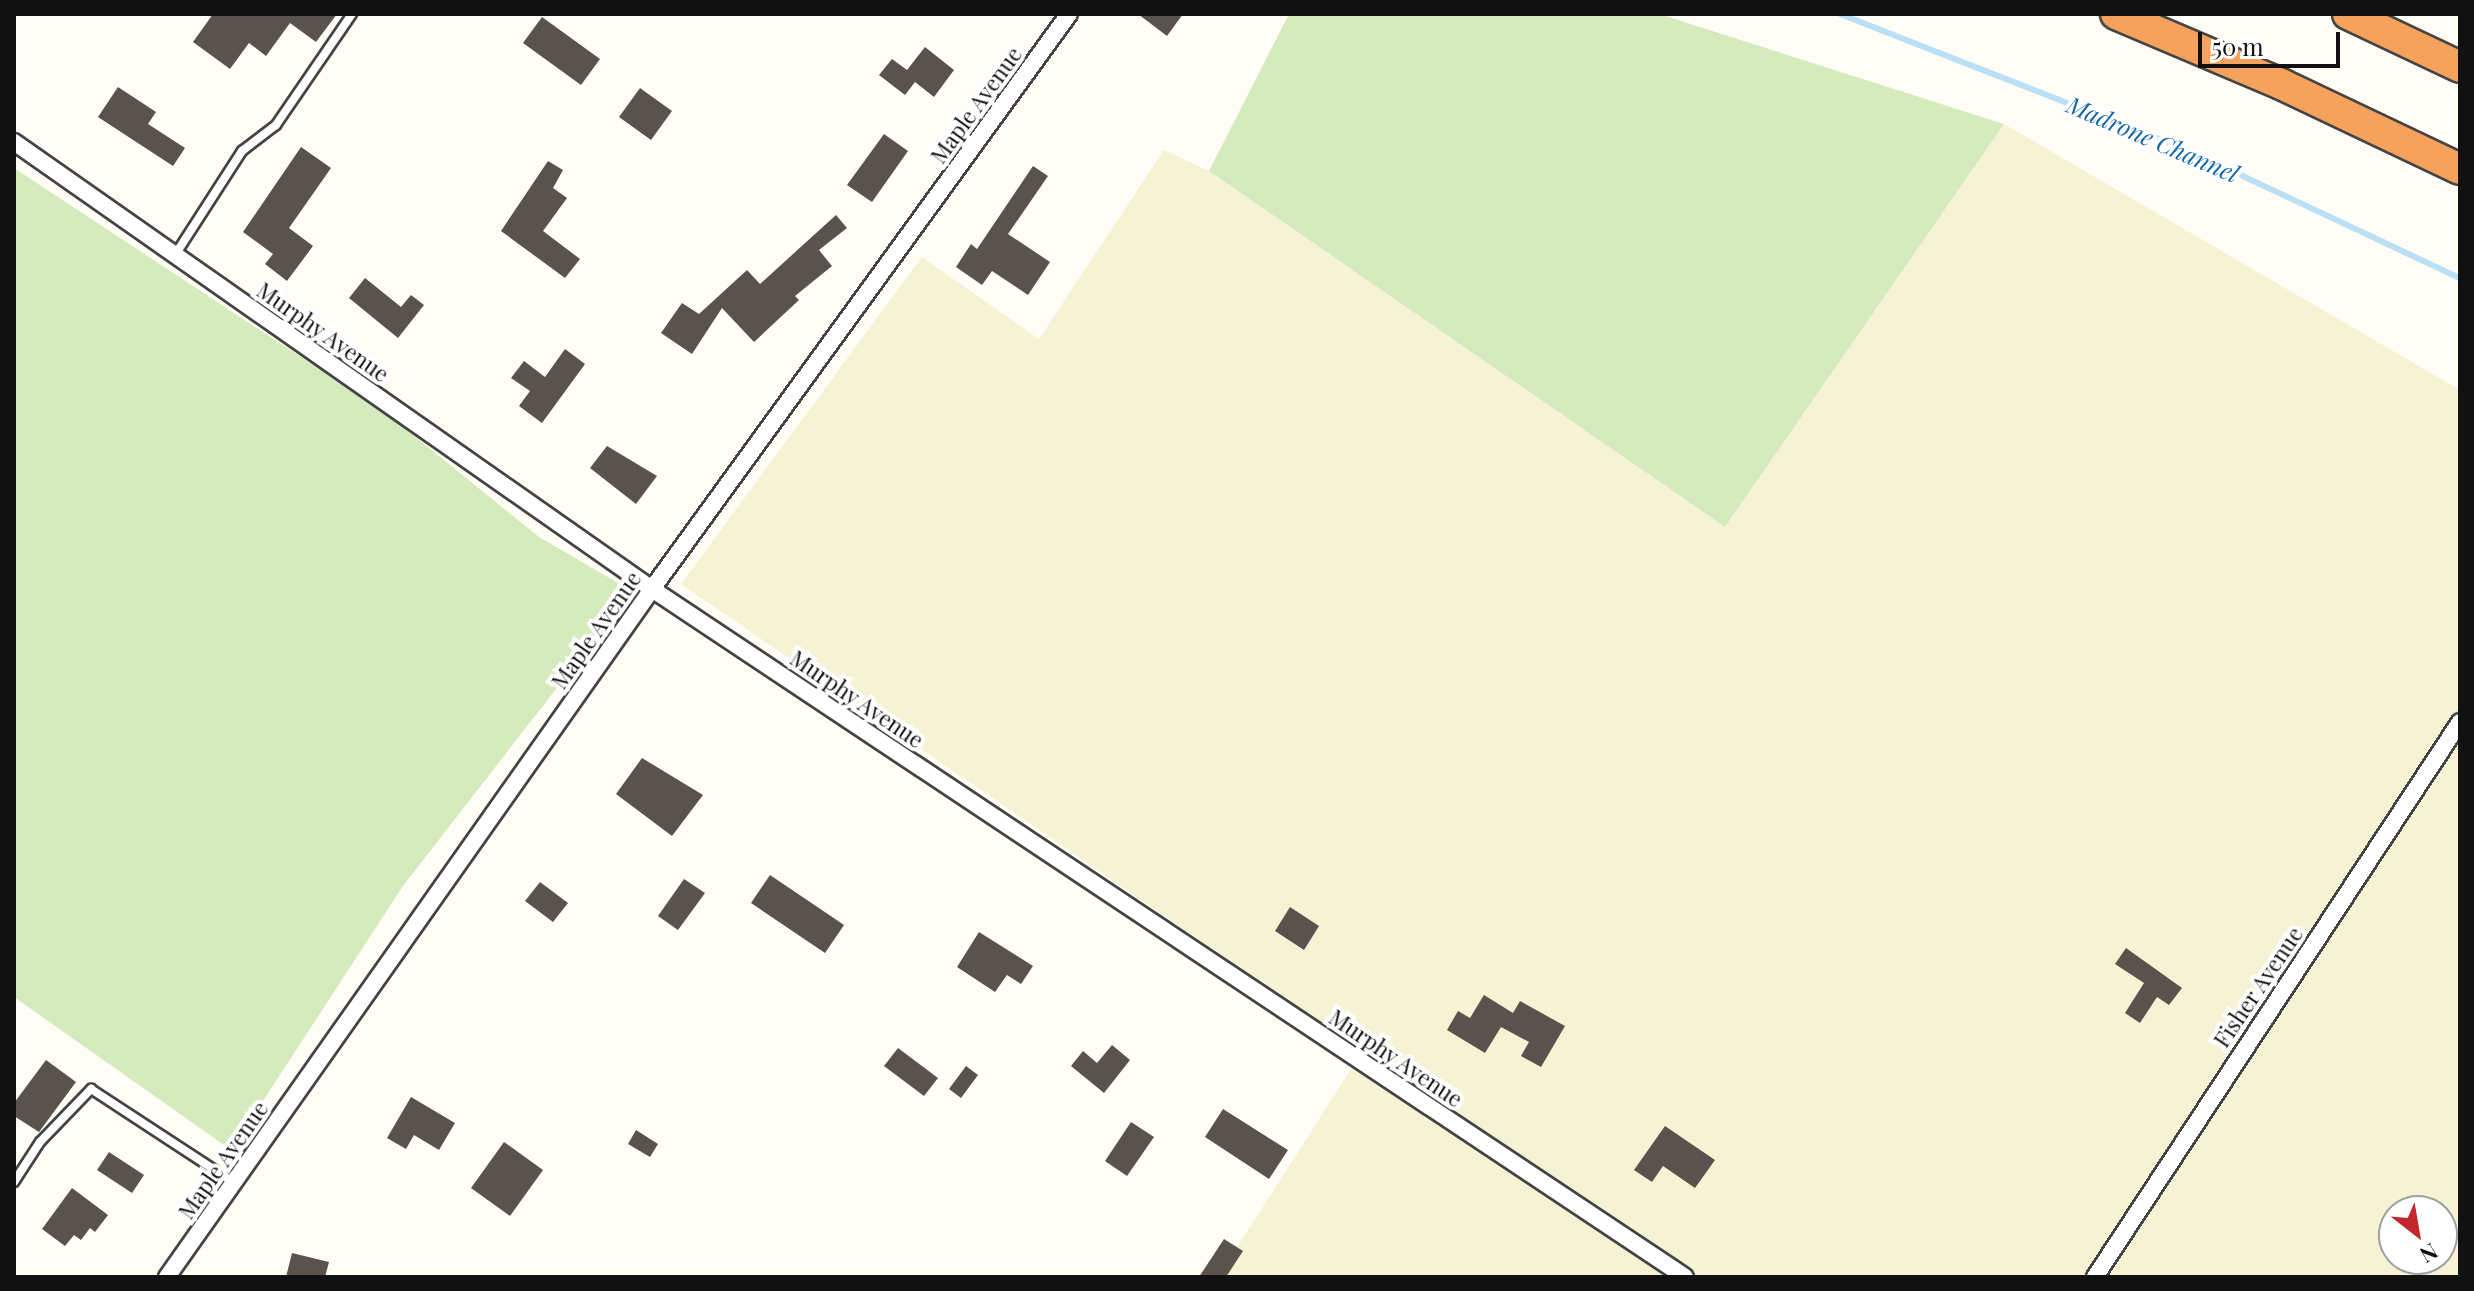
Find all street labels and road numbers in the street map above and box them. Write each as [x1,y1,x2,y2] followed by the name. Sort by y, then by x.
[925,41,1027,169] street label: Maple Avenue
[251,276,395,388] street label: Murphy Avenue
[546,566,646,694] street label: Maple Avenue
[785,644,929,754] street label: Murphy Avenue
[2208,921,2308,1053] street label: Fisher Avenue
[1324,1003,1468,1113] street label: Murphy Avenue
[173,1096,273,1224] street label: Maple Avenue

